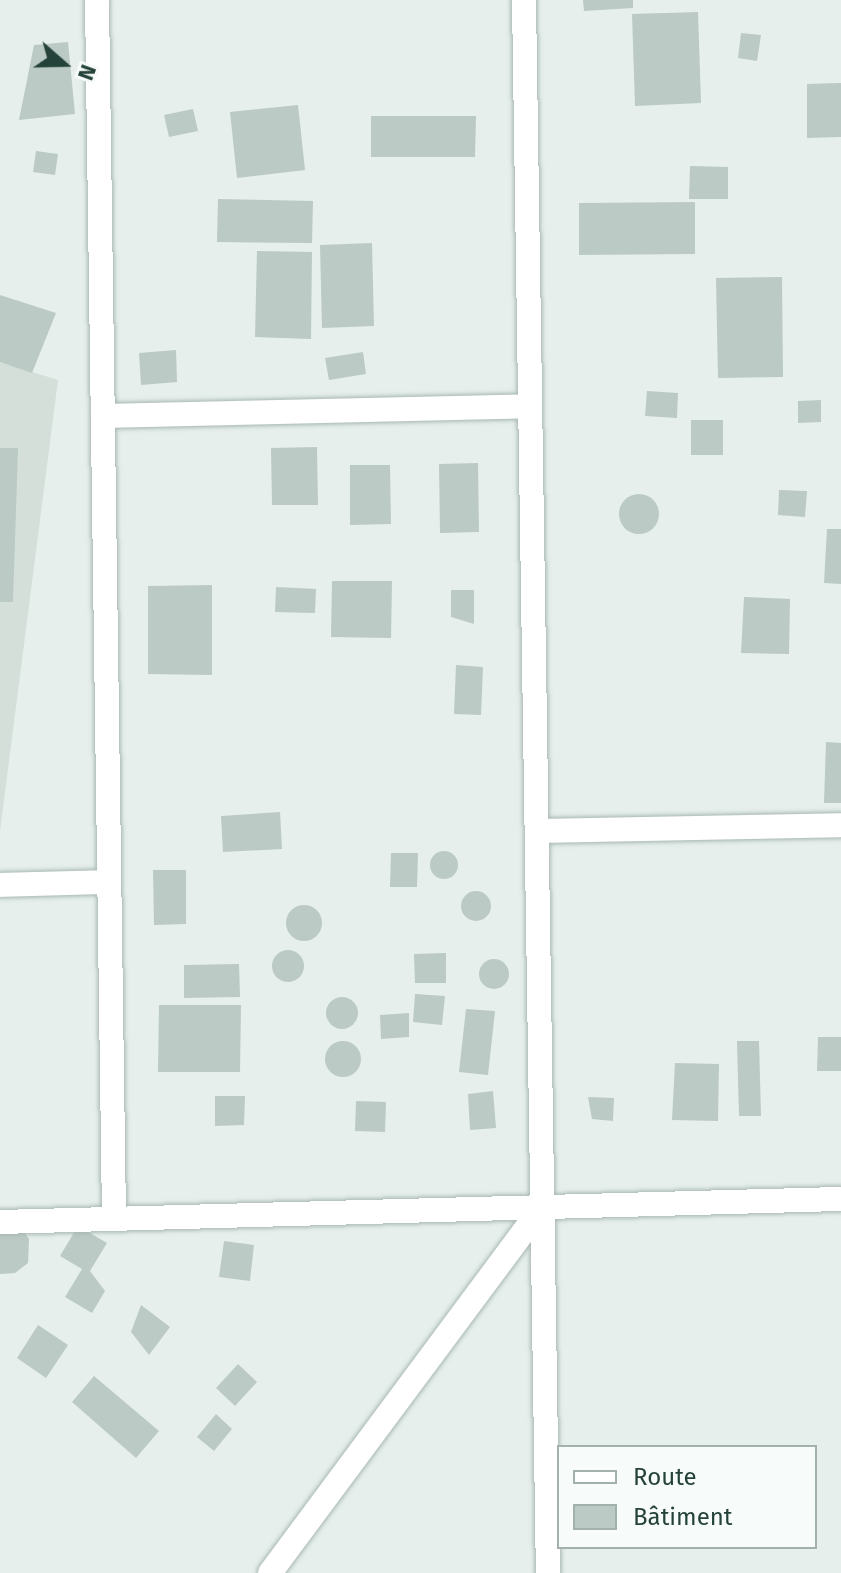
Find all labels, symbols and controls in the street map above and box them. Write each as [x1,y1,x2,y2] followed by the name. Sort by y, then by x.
[24,24,104,104] north arrow
[72,61,102,84] text: N
[557,1445,817,1549] legend
[633,1463,697,1491] text: Route
[633,1503,732,1531] text: Bâtiment

